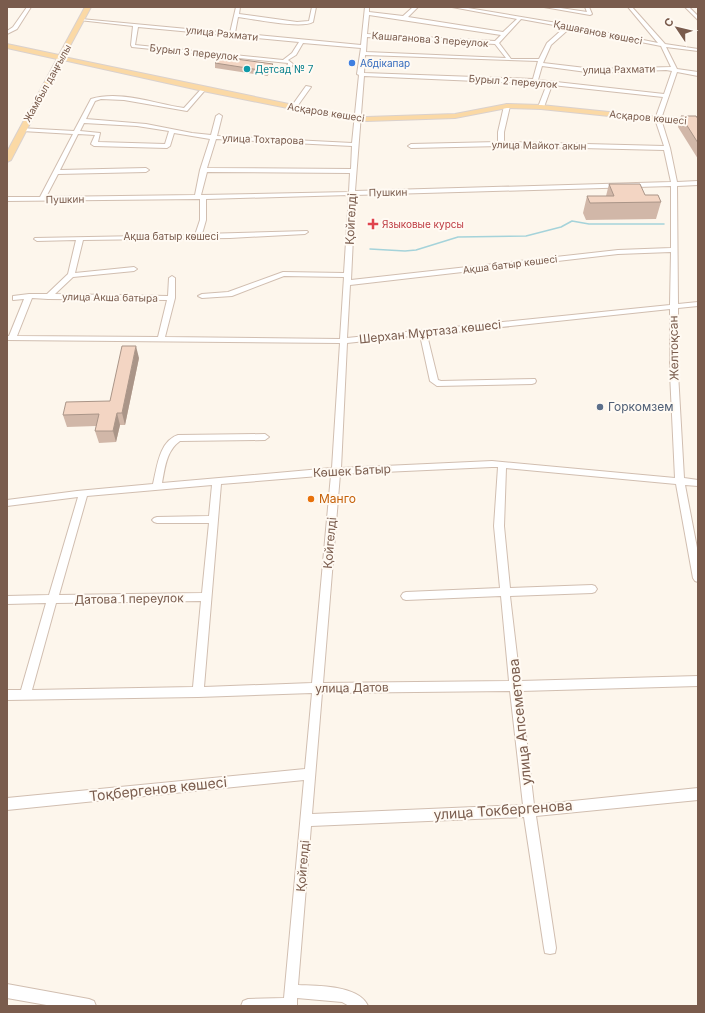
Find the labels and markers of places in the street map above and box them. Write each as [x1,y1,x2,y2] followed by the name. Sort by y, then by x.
[360,57,410,69] place label: Абдiкапар
[347,58,357,68] marker: Абдiкапар
[255,63,314,75] place label: Детсад № 7
[242,64,252,74] marker: Детсад № 7
[367,218,379,230] marker: Языковые курсы
[382,218,464,230] place label: Языковые курсы
[608,399,673,414] place label: Горкомзем
[595,402,605,412] marker: Горкомзем
[319,491,356,506] place label: Манго
[306,494,316,504] marker: Манго

